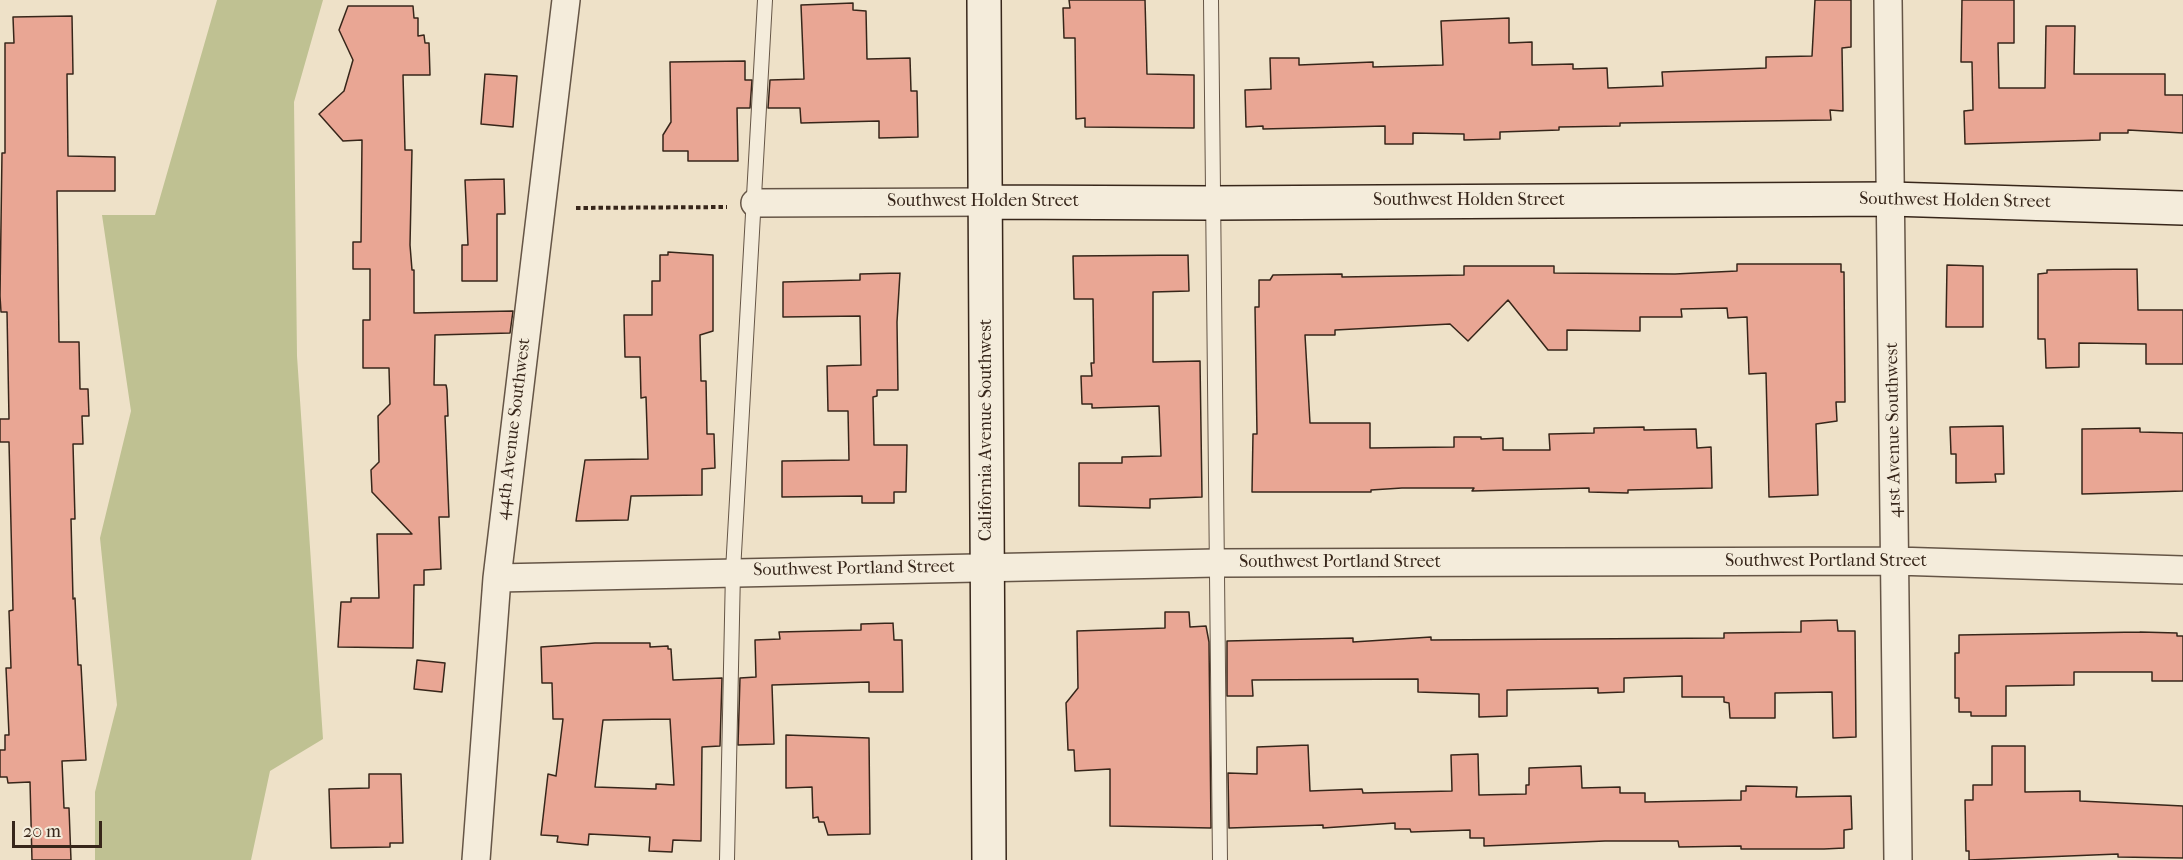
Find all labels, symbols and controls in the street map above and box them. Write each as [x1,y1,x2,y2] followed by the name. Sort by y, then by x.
[1859,189,2051,213] street label: Southwest Holden Street
[1373,190,1565,212] street label: Southwest Holden Street
[887,191,1079,213] street label: Southwest Holden Street
[976,319,998,541] street label: California Avenue Southwest
[492,337,536,521] street label: 44th Avenue Southwest
[1882,342,1906,518] street label: 41st Avenue Southwest
[1725,551,1927,573] street label: Southwest Portland Street
[1239,552,1441,574] street label: Southwest Portland Street
[753,556,955,582] street label: Southwest Portland Street
[15,809,105,847] scale bar
[23,821,61,842] text: 20 m

